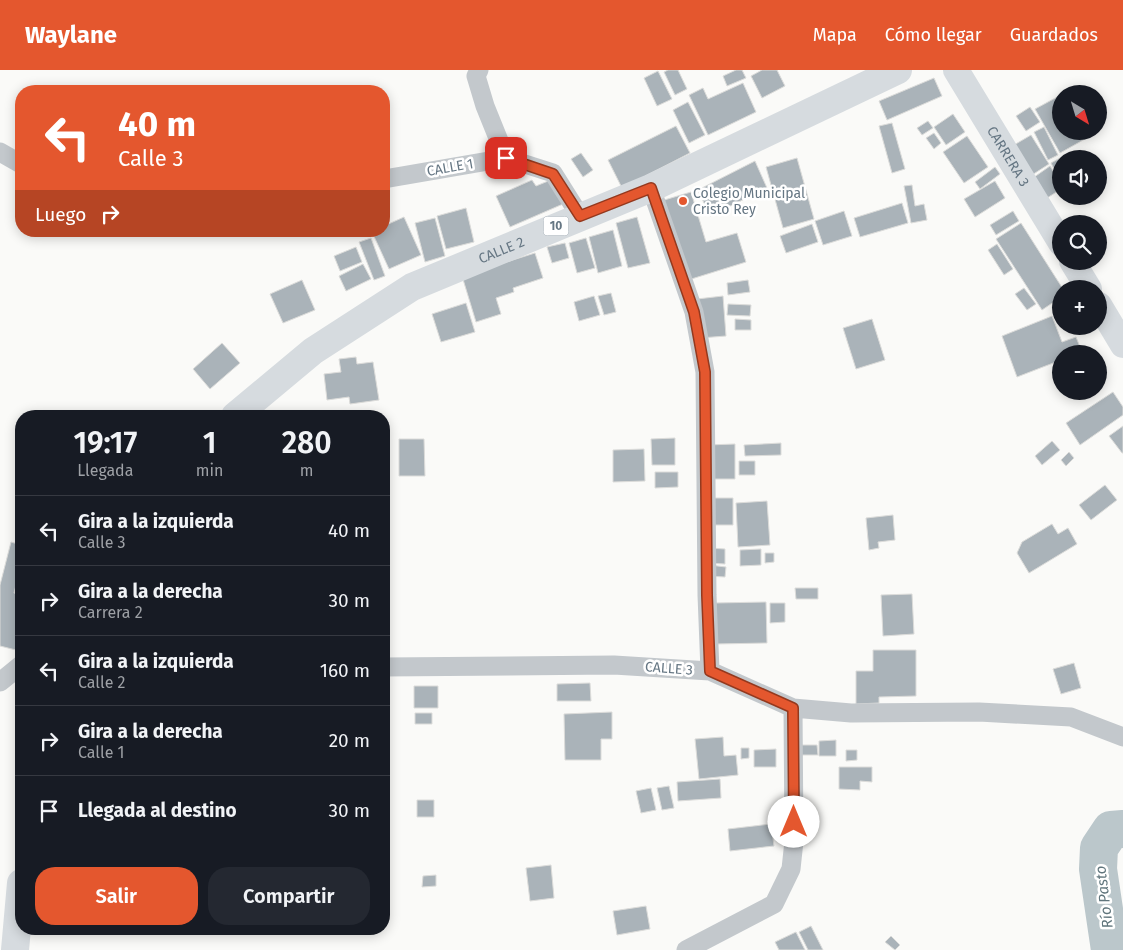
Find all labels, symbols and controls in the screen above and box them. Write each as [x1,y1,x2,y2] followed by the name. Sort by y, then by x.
[25,21,117,49] text: Waylane
[813,24,857,46] text: Mapa
[885,24,982,46] text: Cómo llegar
[1010,24,1098,46] text: Guardados
[1052,85,1108,140] north arrow
[1052,85,1107,400] map controls
[118,103,196,145] text: 40 m
[35,105,100,170] icon: left
[983,123,1033,190] street label: CARRERA 3
[485,137,527,179] pin
[492,144,520,172] icon: arrive
[118,145,183,172] text: Calle 3
[1052,150,1107,205] button: sound
[425,155,475,180] street label: CALLE 1
[693,185,805,218] place label: Colegio Municipal Cristo Rey
[677,195,689,207] marker: Colegio Municipal Cristo Rey
[96,200,124,228] icon: right
[35,203,86,226] text: Luego
[1052,215,1107,270] button: search
[544,216,568,236] road number: 10
[476,233,527,268] street label: CALLE 2
[1052,280,1107,335] button: +
[1052,345,1107,400] button: −
[73,425,137,461] text: 19:17
[203,425,216,461] text: 1
[282,425,332,461] text: 280
[77,461,133,480] text: Llegada
[196,461,223,480] text: min
[300,461,314,480] text: m
[78,510,234,533] text: Gira a la izquierda
[35,517,63,545] icon: left
[328,519,370,542] text: 40 m
[78,533,126,552] text: Calle 3
[78,580,223,603] text: Gira a la derecha
[35,587,63,615] icon: right
[329,589,370,612] text: 30 m
[78,603,143,622] text: Carrera 2
[78,650,234,673] text: Gira a la izquierda
[35,657,63,685] icon: left
[644,658,694,679] street label: CALLE 3
[320,659,370,682] text: 160 m
[78,673,126,692] text: Calle 2
[78,720,223,743] text: Gira a la derecha
[35,727,63,755] icon: right
[329,729,370,752] text: 20 m
[78,743,125,762] text: Calle 1
[767,795,819,847] position arrow
[35,797,63,825] icon: arrive
[78,799,237,822] text: Llegada al destino
[329,799,370,822] text: 30 m
[1091,865,1117,929] water label: Río Pasto
[35,867,198,925] button: Salir
[208,867,370,925] button: Compartir

